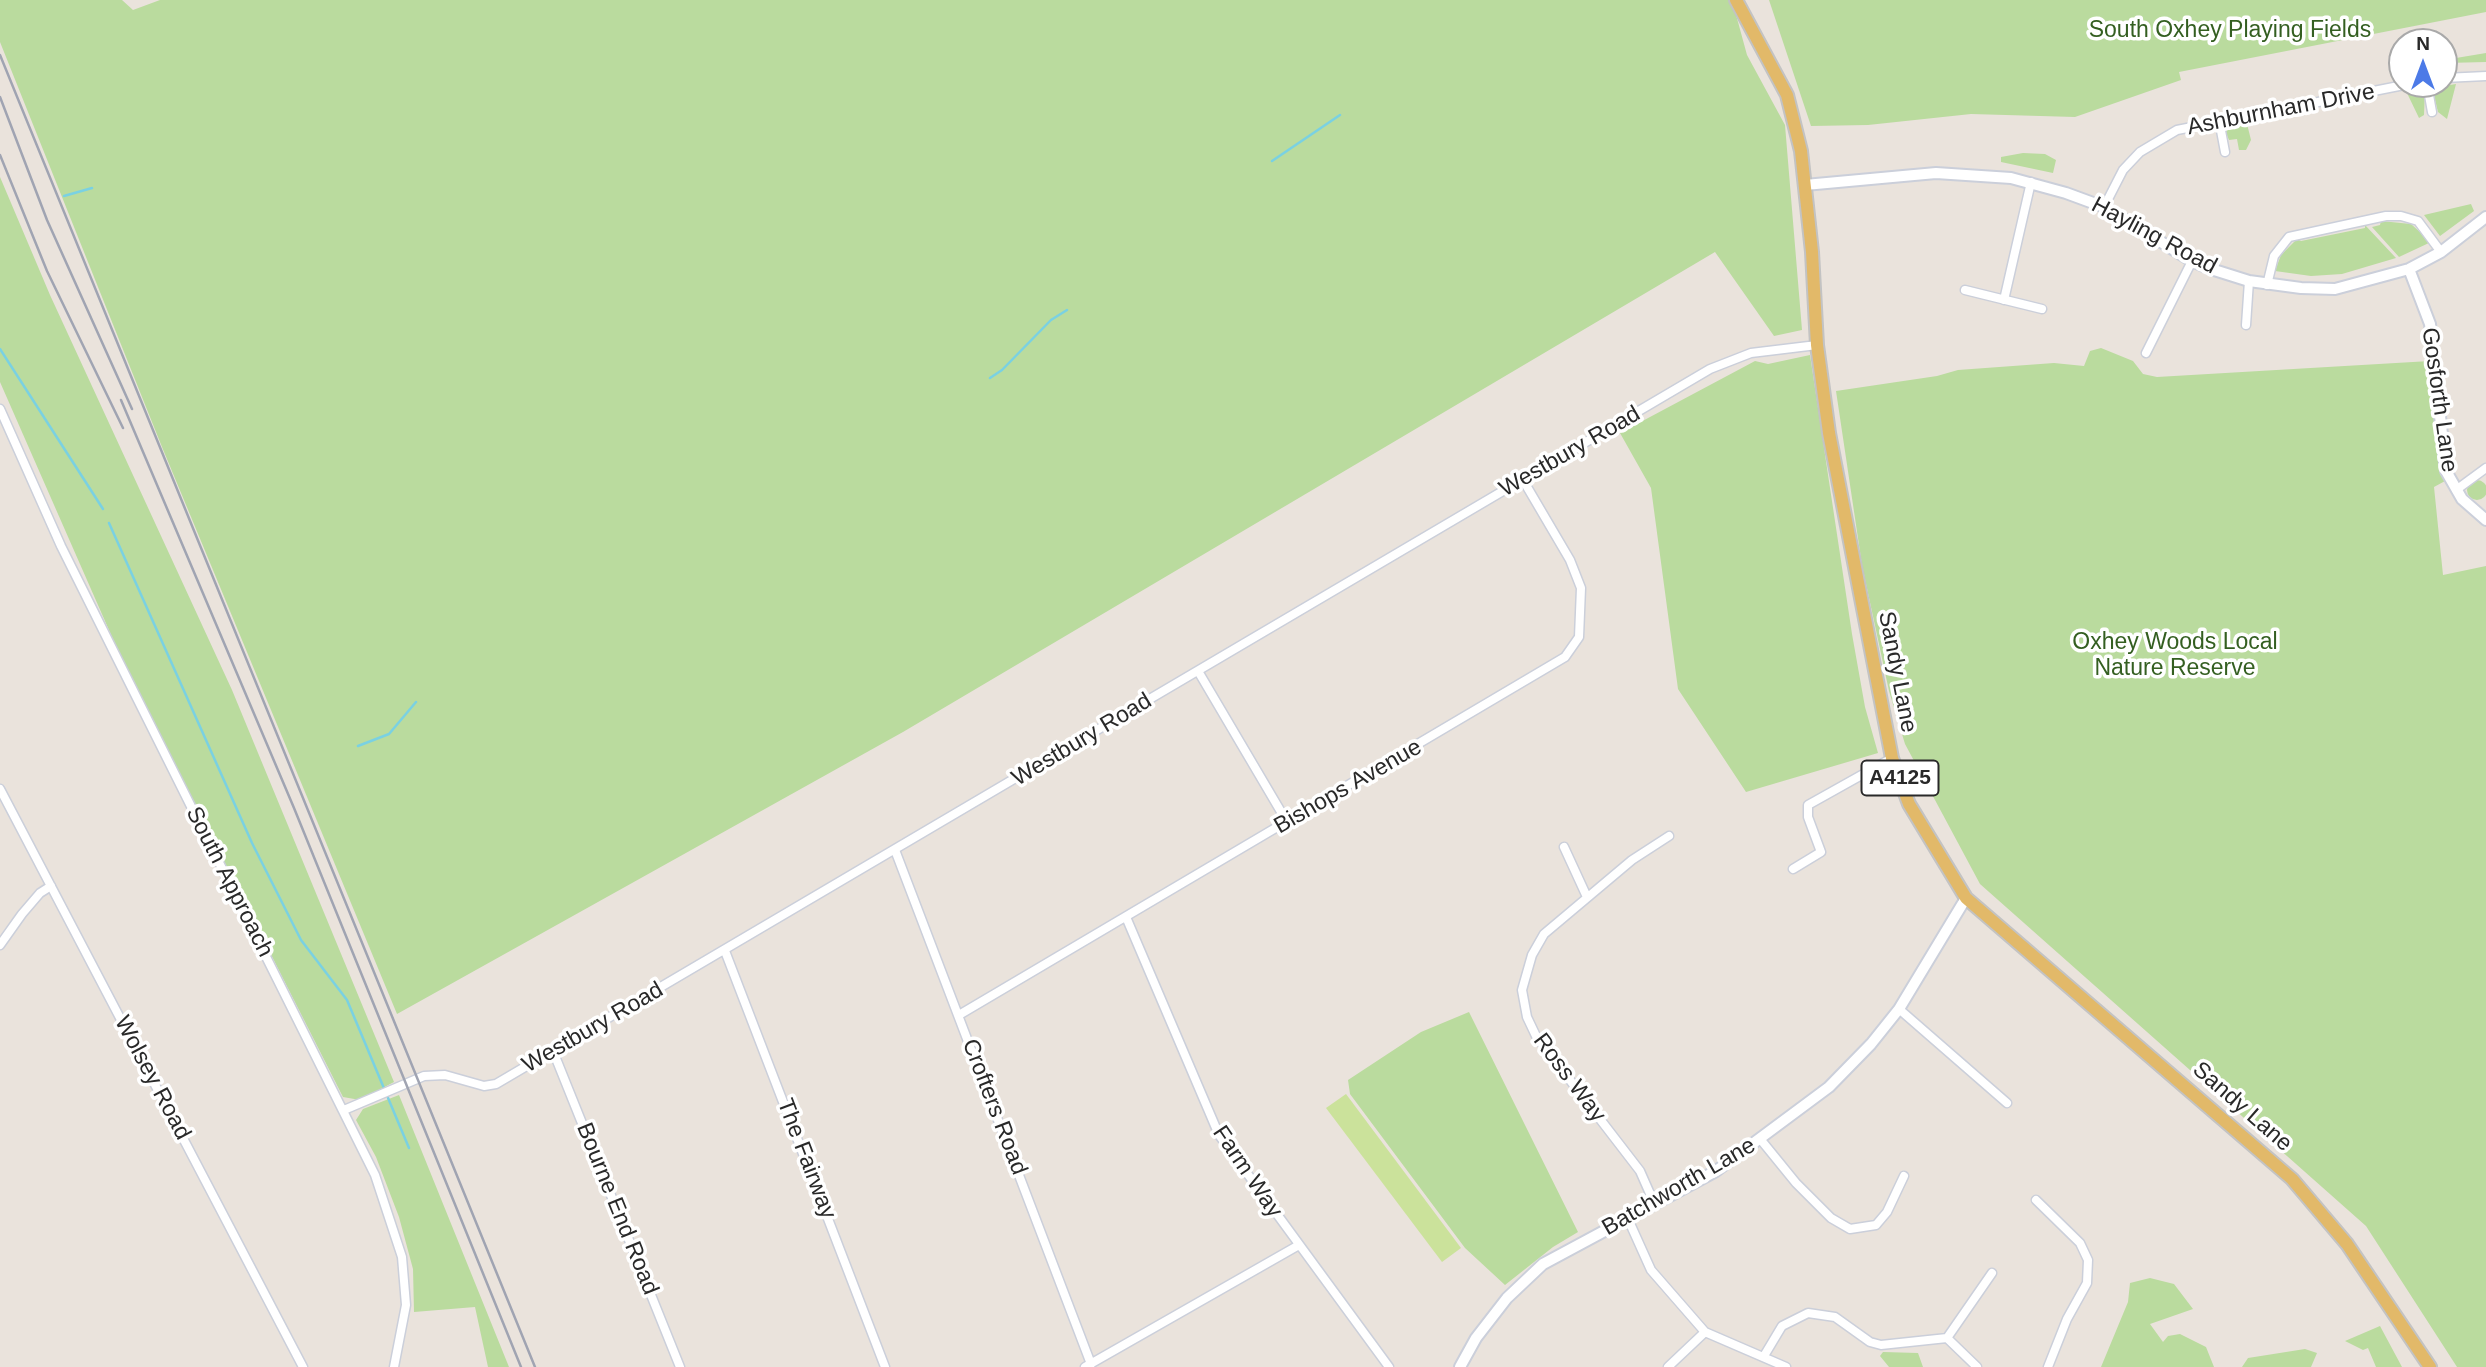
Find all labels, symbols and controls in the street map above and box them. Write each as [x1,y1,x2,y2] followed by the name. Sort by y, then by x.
[2089,17,2371,45] park label: South Oxhey Playing Fields
[2388,28,2458,98] north arrow
[2416,33,2430,54] text: N
[2185,78,2377,142] street label: Ashburnham Drive
[2087,191,2221,281] street label: Hayling Road
[2415,326,2463,474] street label: Gosforth Lane
[1495,401,1645,503] street label: Westbury Road
[1872,609,1922,735] street label: Sandy Lane
[2072,629,2278,683] park label: Oxhey Woods Local Nature Reserve
[1007,687,1157,793] street label: Westbury Road
[1269,734,1427,840] street label: Bishops Avenue
[1862,760,1938,796] road number: A4125
[179,802,279,962] street label: South Approach
[518,977,668,1079] street label: Westbury Road
[108,1011,196,1145] street label: Wolsey Road
[1527,1028,1611,1128] street label: Ross Way
[955,1035,1033,1179] street label: Crofters Road
[2187,1056,2297,1158] street label: Sandy Lane
[770,1095,842,1223] street label: The Fairway
[570,1119,664,1299] street label: Bourne End Road
[1206,1121,1288,1223] street label: Farm Way
[1597,1132,1761,1242] street label: Batchworth Lane

